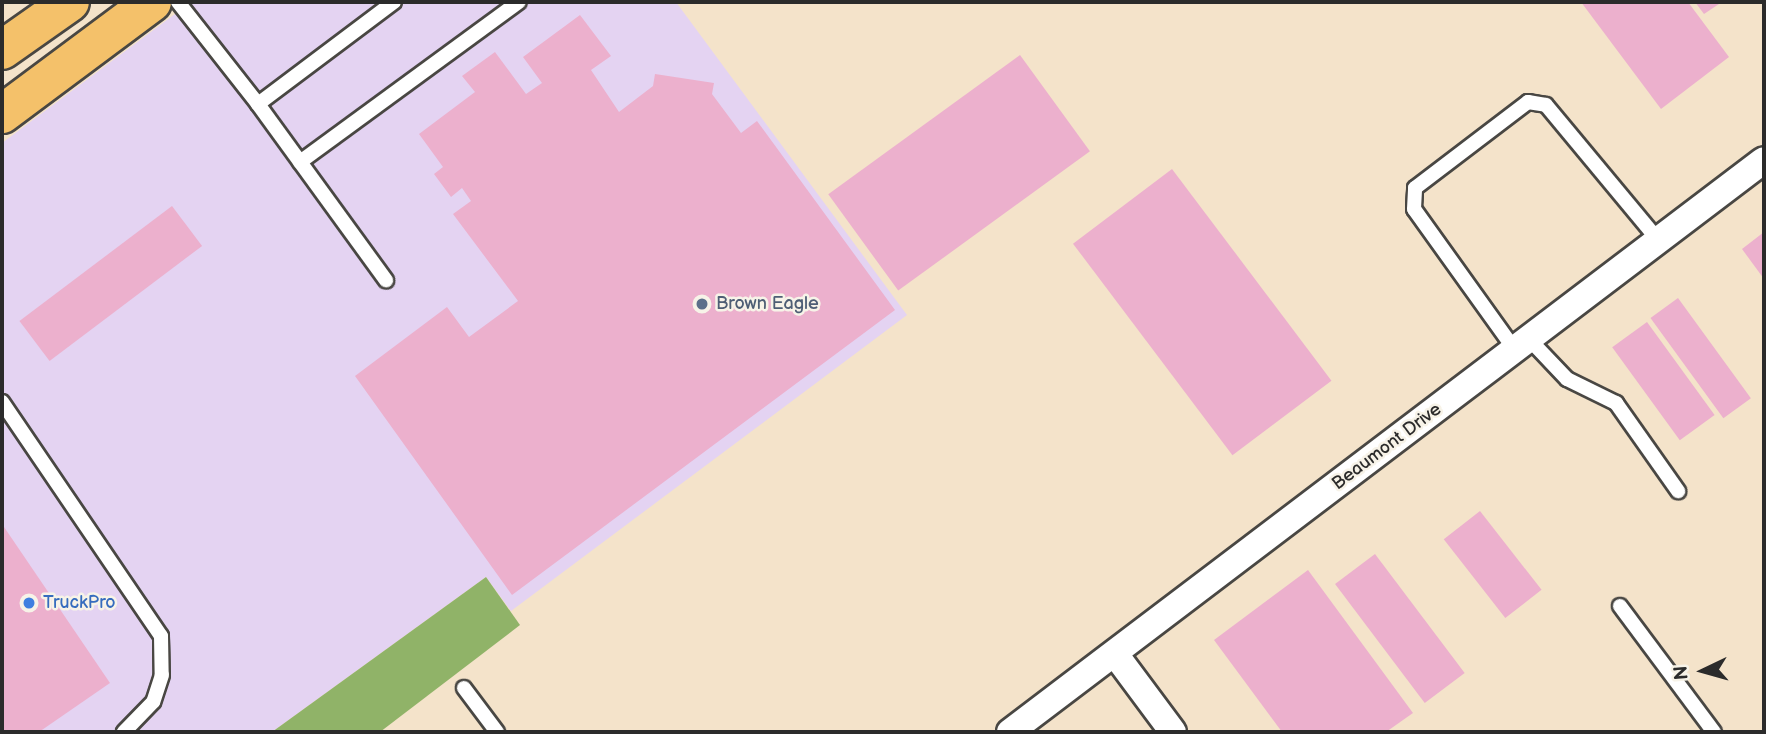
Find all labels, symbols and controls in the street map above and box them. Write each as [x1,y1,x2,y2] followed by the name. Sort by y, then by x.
[716,293,819,315] place label: Brown Eagle
[694,296,710,312] marker: Brown Eagle
[1328,399,1446,495] street label: Beaumont Drive
[43,592,116,614] place label: TruckPro
[21,595,37,611] marker: TruckPro
[1668,636,1738,706] north arrow
[1670,665,1694,681] text: N

